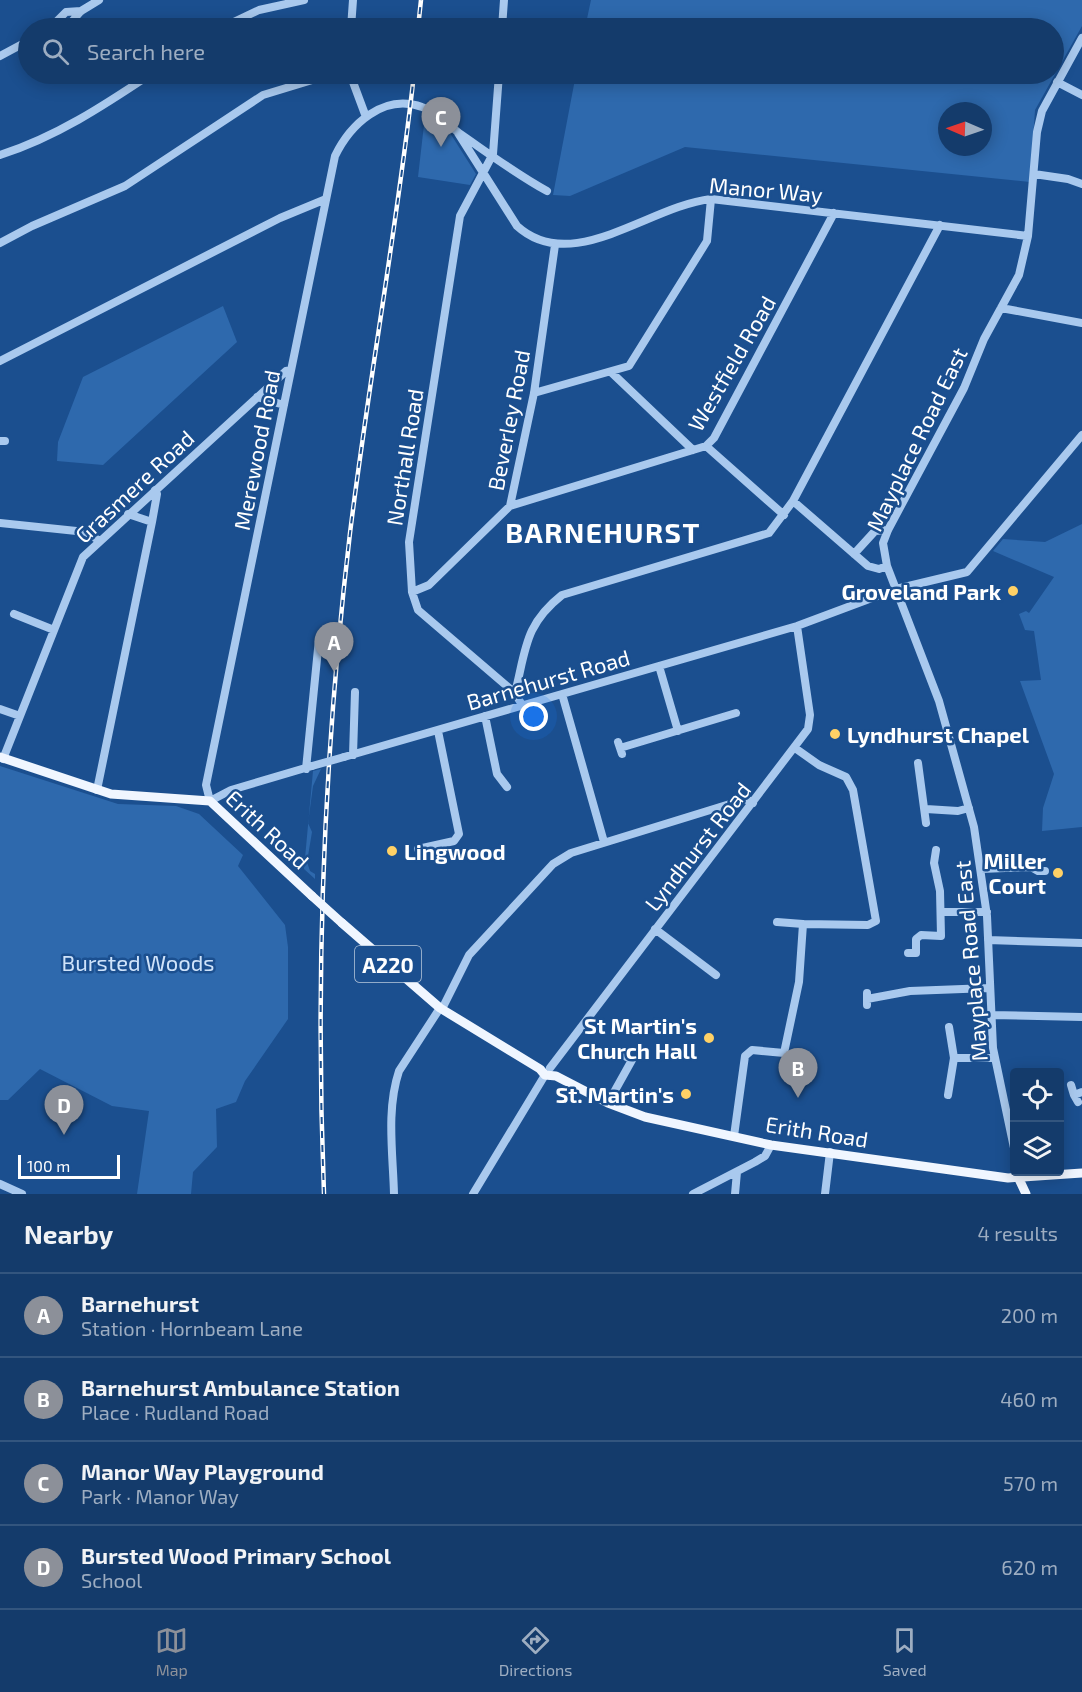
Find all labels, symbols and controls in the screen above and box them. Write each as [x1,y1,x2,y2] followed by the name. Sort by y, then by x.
[18,18,1064,84] search box
[39,35,72,68] icon: search
[87,38,205,64] text: Search here
[422,98,460,147] pin: C
[938,102,992,156] north arrow
[708,171,824,207] street label: Manor Way
[682,291,780,435] street label: Westfield Road
[860,343,972,535] street label: Mayplace Road East
[482,348,534,492] street label: Beverley Road
[228,368,284,532] street label: Merewood Road
[380,387,428,527] street label: Northall Road
[69,424,199,548] street label: Grasmere Road
[505,515,701,549] district label: BARNEHURST
[841,578,1002,604] place label: Groveland Park
[1006,584,1020,598] marker: Groveland Park
[314,622,354,672] pin: A
[463,643,633,715] street label: Barnehurst Road
[519,702,548,731] your location
[847,721,1030,748] place label: Lyndhurst Chapel
[828,727,842,741] marker: Lyndhurst Chapel
[639,776,755,916] street label: Lyndhurst Road
[221,784,315,874] street label: Erith Road
[404,838,506,864] place label: Lingwood
[385,844,399,858] marker: Lingwood
[984,847,1047,898] place label: Miller Court
[948,860,992,1062] street label: Mayplace Road East
[1051,866,1065,880] marker: Miller Court
[355,946,421,982] road number: A220
[62,949,214,975] park label: Bursted Woods
[577,1012,698,1063] place label: St Martin's Church Hall
[702,1031,716,1045] marker: St Martin's Church Hall
[778,1048,818,1098] pin: B
[1010,1068,1064,1176] map controls
[1010,1068,1064,1122] button: locate
[556,1081,674,1107] place label: St. Martin's
[44,1086,84,1135] pin: D
[679,1087,693,1101] marker: St. Martin's
[764,1110,870,1152] street label: Erith Road
[1010,1122,1064,1176] button: layers
[18,1152,120,1180] scale bar
[27,1156,70,1175] text: 100 m
[24,1218,113,1249] text: Nearby
[978,1221,1058,1245] text: 4 results
[81,1290,199,1316] text: Barnehurst
[37,1303,50,1327] text: A
[1001,1303,1058,1327] text: 200 m
[81,1316,303,1340] text: Station · Hornbeam Lane
[81,1374,400,1400] text: Barnehurst Ambulance Station
[37,1387,50,1411] text: B
[1000,1387,1058,1411] text: 460 m
[81,1400,269,1424] text: Place · Rudland Road
[81,1458,324,1484] text: Manor Way Playground
[38,1471,49,1495] text: C
[1003,1471,1058,1495] text: 570 m
[81,1484,239,1508] text: Park · Manor Way
[81,1542,391,1568] text: Bursted Wood Primary School
[37,1555,50,1579] text: D
[1001,1555,1058,1579] text: 620 m
[81,1568,142,1592] text: School
[155,1624,188,1679] tab: Map
[499,1624,572,1679] tab: Directions
[883,1624,927,1679] tab: Saved

